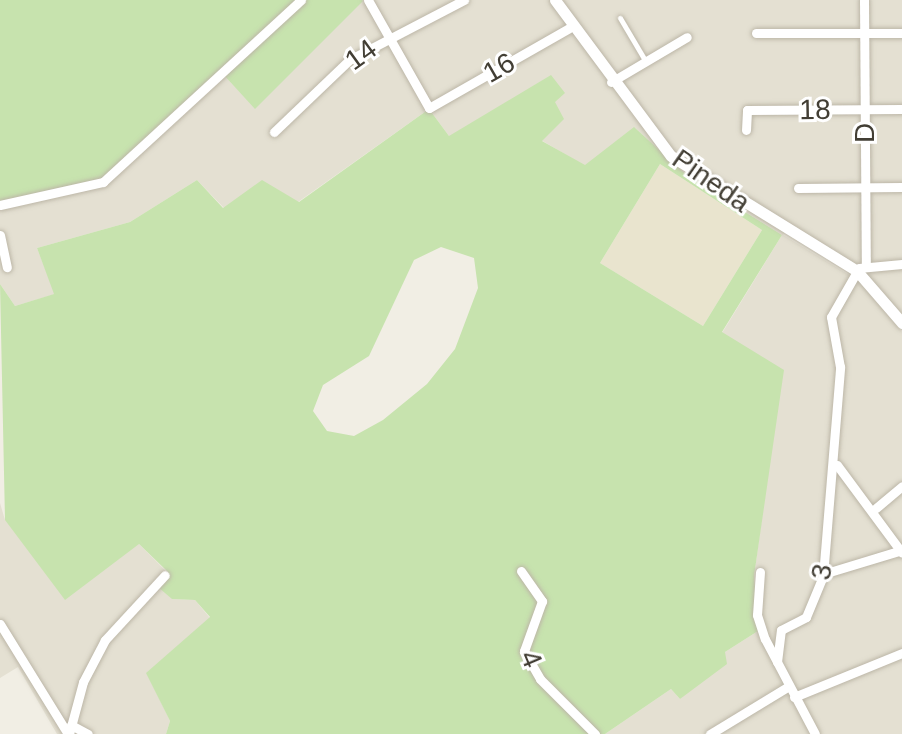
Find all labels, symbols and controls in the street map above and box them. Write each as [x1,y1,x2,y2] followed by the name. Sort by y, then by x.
[339,32,383,78] street label: 14
[477,46,521,90] street label: 16
[799,93,831,127] street label: 18
[848,123,882,143] street label: D
[666,142,756,220] street label: Pineda
[804,561,840,583] street label: 3
[512,645,550,673] street label: 4

